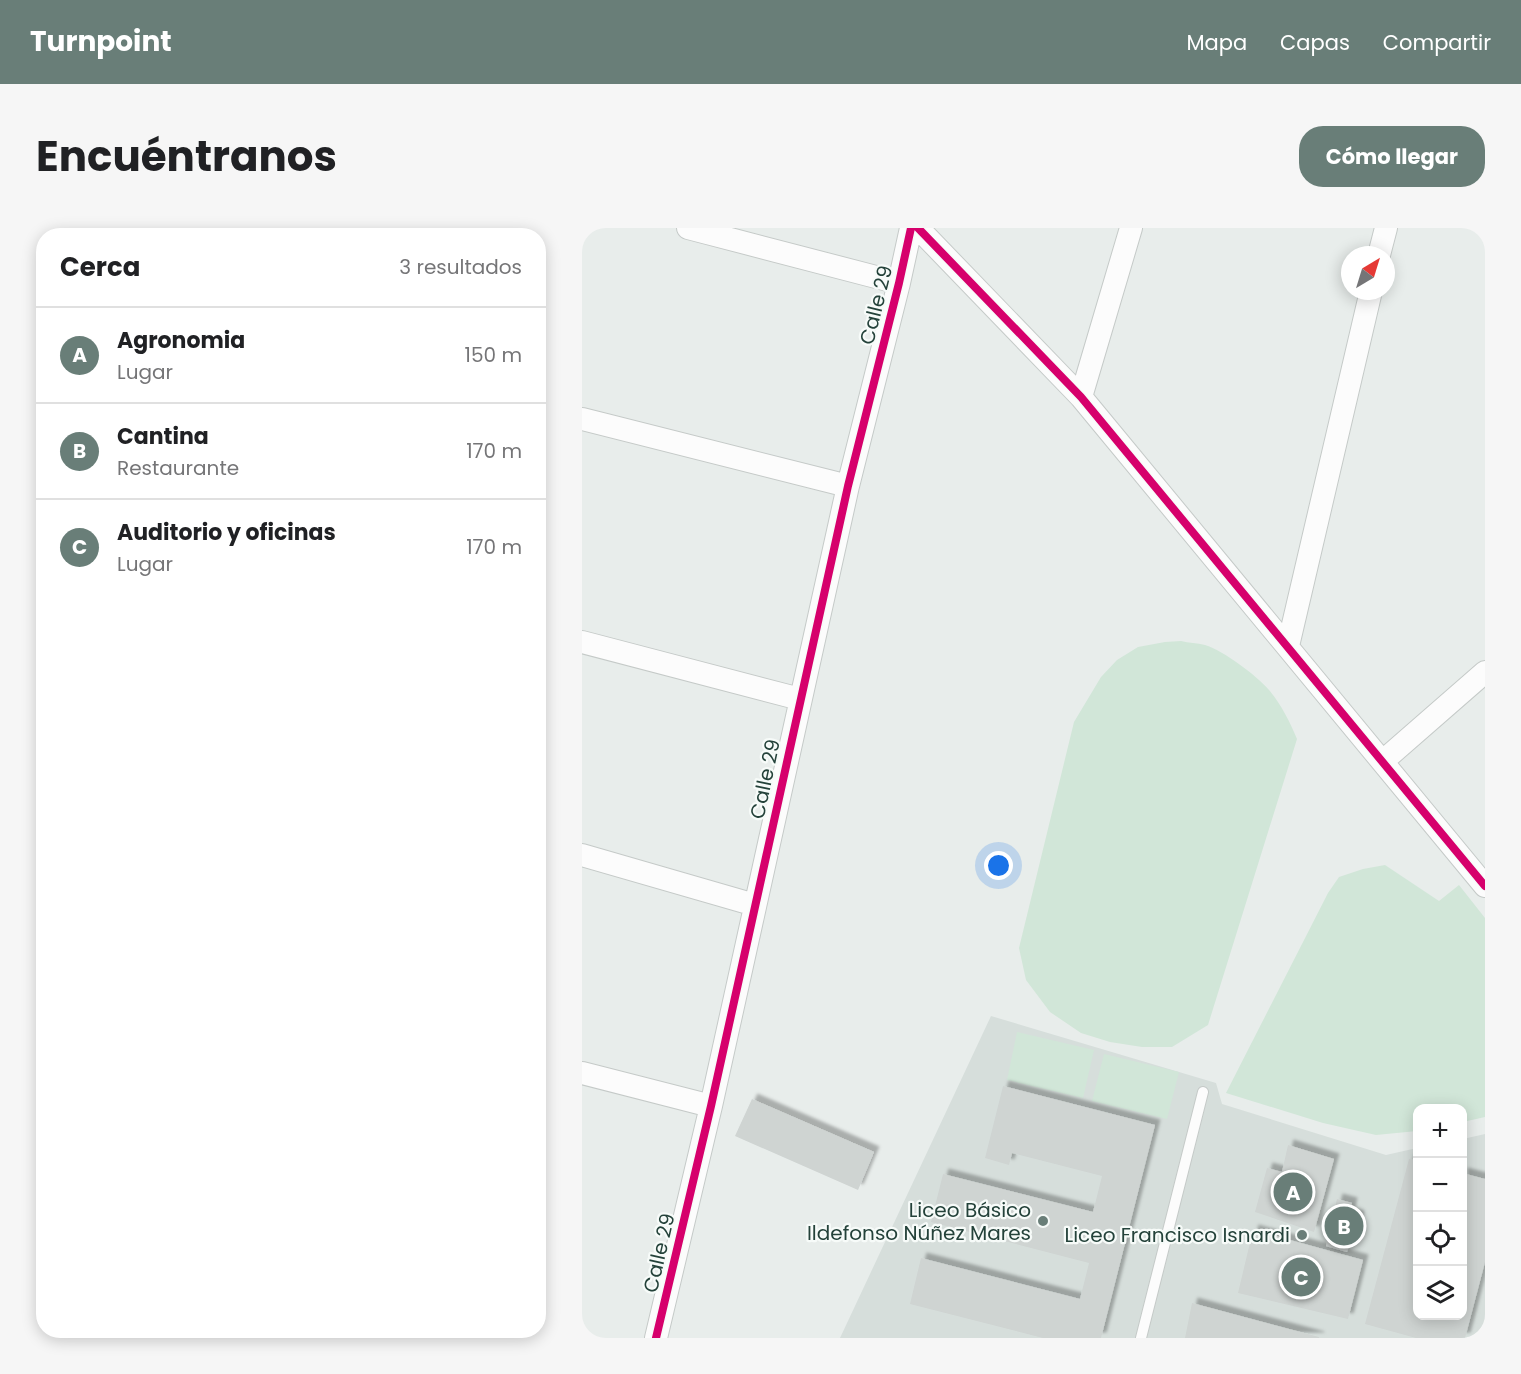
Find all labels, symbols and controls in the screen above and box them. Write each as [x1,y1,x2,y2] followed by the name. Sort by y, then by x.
[30,22,172,61] text: Turnpoint
[1186,28,1247,57] text: Mapa
[1280,28,1350,57] text: Capas
[1383,28,1491,57] text: Compartir
[1299,126,1485,187] button: Cómo llegar
[36,127,337,186] text: Encuéntranos
[1341,246,1395,300] north arrow
[60,249,140,285] text: Cerca
[399,253,522,281] text: 3 resultados
[853,262,899,348] street label: Calle 29
[117,325,245,356] text: Agronomia
[72,341,87,369] text: A
[465,341,522,369] text: 150 m
[117,358,173,386] text: Lugar
[117,421,209,452] text: Cantina
[73,437,86,465] text: B
[466,437,522,465] text: 170 m
[117,454,239,482] text: Restaurante
[117,517,336,548] text: Auditorio y oficinas
[72,533,87,561] text: C
[466,533,522,561] text: 170 m
[117,550,173,578] text: Lugar
[743,737,787,821] street label: Calle 29
[984,851,1013,880] your location
[1413,1104,1467,1320] map controls
[1413,1104,1467,1158] button: +
[1413,1158,1467,1212] button: −
[1274,1170,1312,1214] pin: A
[807,1196,1031,1247] place label: Liceo Básico Ildefonso Núñez Mares
[1324,1204,1364,1248] pin: B
[636,1211,682,1295] street label: Calle 29
[1413,1212,1467,1266] button: locate
[1036,1214,1050,1228] marker: Liceo Básico Ildefonso Núñez Mares
[1065,1221,1290,1249] place label: Liceo Francisco Isnardi
[1295,1228,1309,1242] marker: Liceo Francisco Isnardi
[1282,1254,1320,1300] pin: C
[1413,1266,1467,1320] button: layers

